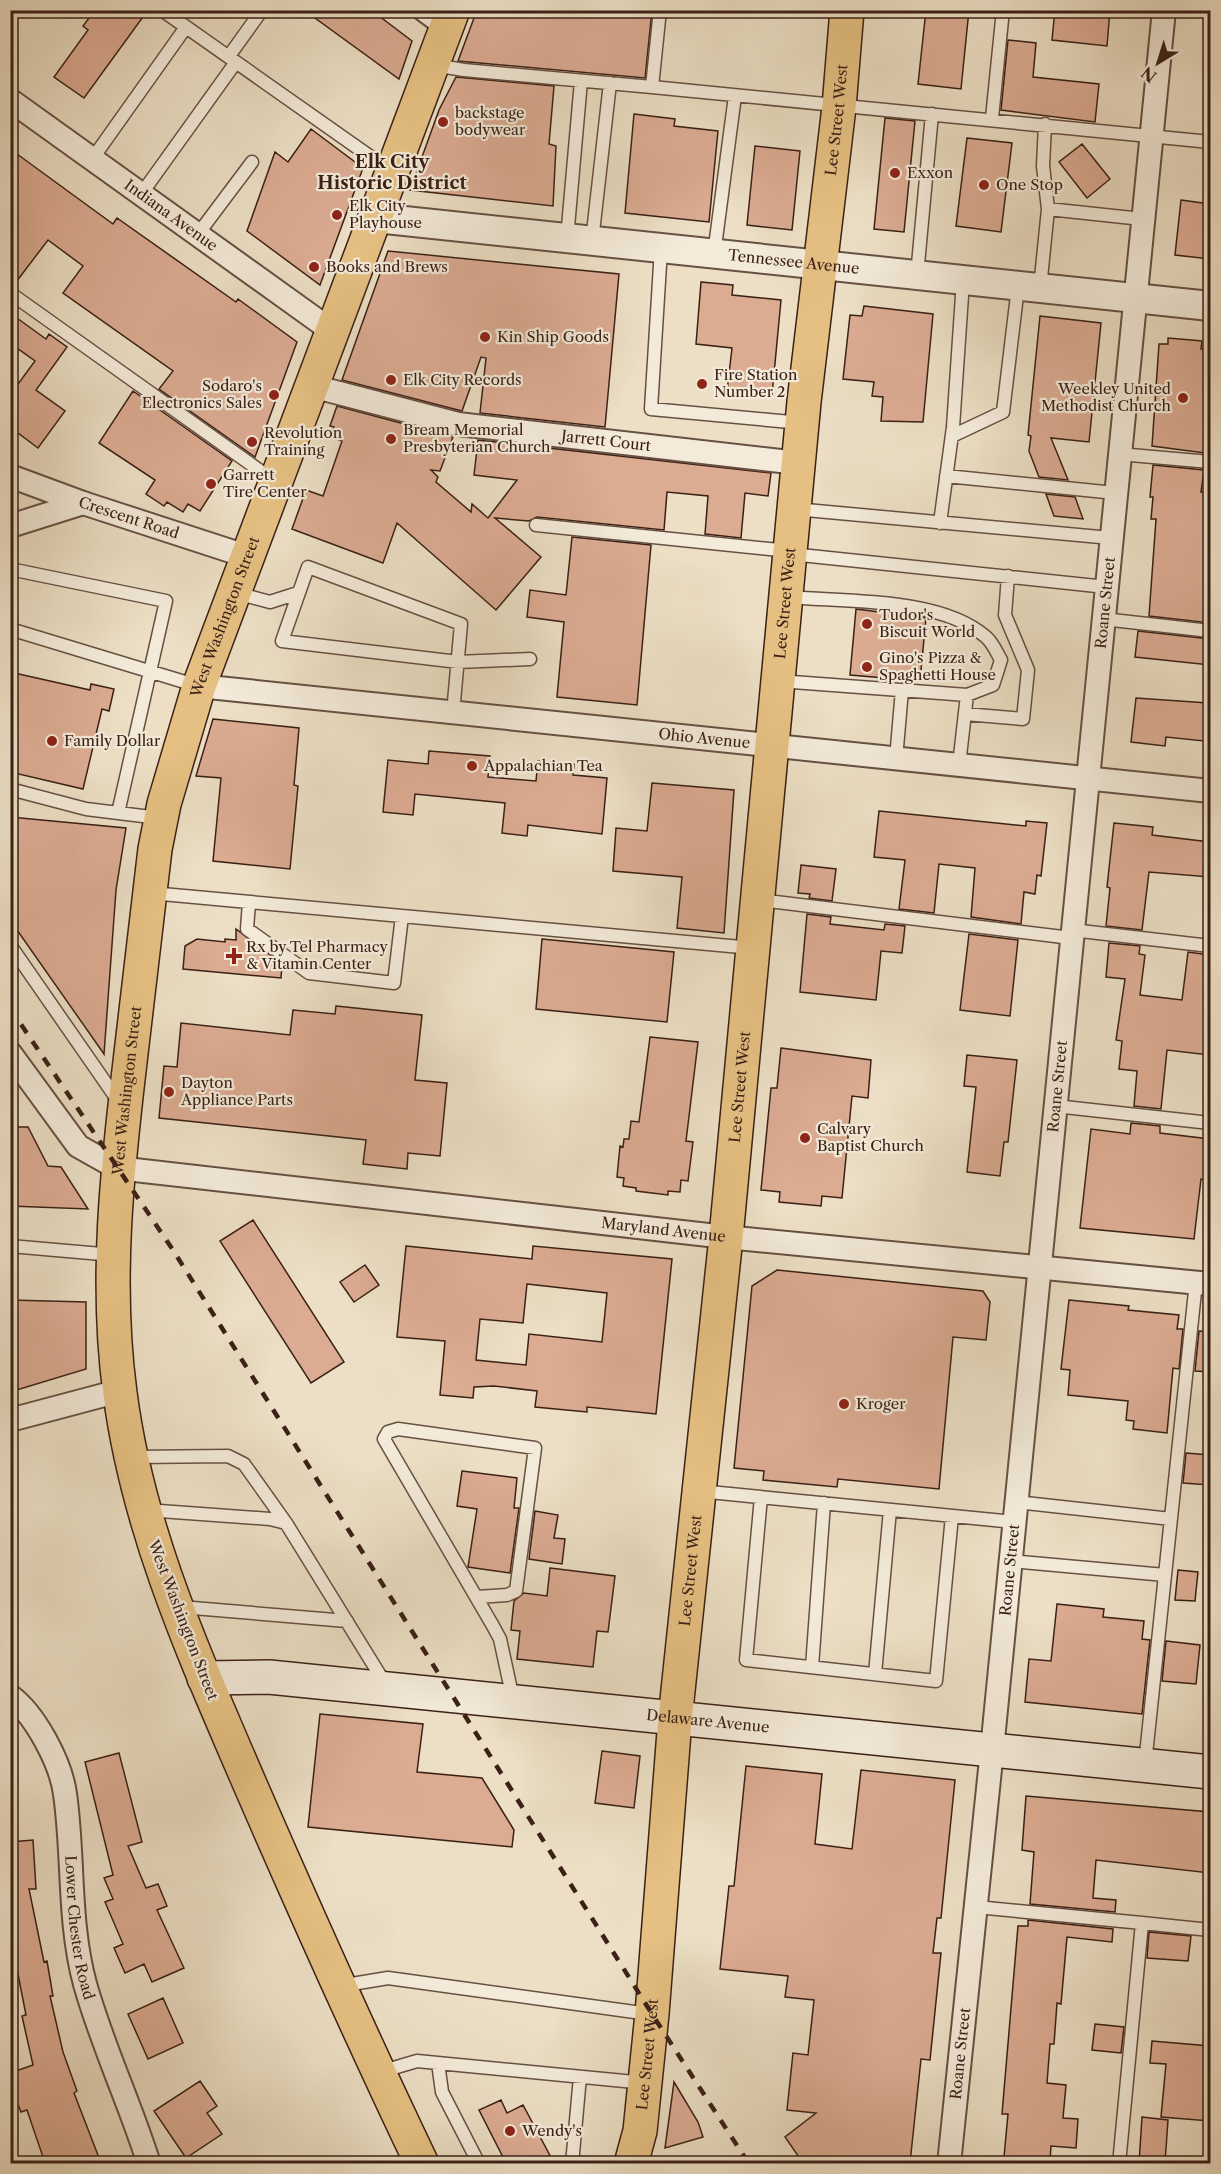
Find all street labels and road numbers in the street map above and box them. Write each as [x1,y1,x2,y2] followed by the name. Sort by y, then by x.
[821,63,852,177] street label: Lee Street West
[121,175,222,255] street label: Indiana Avenue
[727,245,860,278] street label: Tennessee Avenue
[558,426,653,455] street label: Jarrett Court
[76,492,182,543] street label: Crescent Road
[186,533,264,700] street label: West Washington Street
[770,546,799,660] street label: Lee Street West
[1091,555,1119,650] street label: Roane Street
[657,724,751,752] street label: Ohio Avenue
[108,1004,145,1177] street label: West Washington Street
[725,1030,754,1144] street label: Lee Street West
[1043,1039,1071,1133] street label: Roane Street
[600,1213,727,1246] street label: Maryland Avenue
[675,1513,706,1627] street label: Lee Street West
[995,1522,1023,1617] street label: Roane Street
[144,1536,223,1703] street label: West Washington Street
[645,1705,770,1736] street label: Delaware Avenue
[61,1855,99,2002] street label: Lower Chester Road
[632,1997,662,2111] street label: Lee Street West
[946,2006,974,2100] street label: Roane Street

